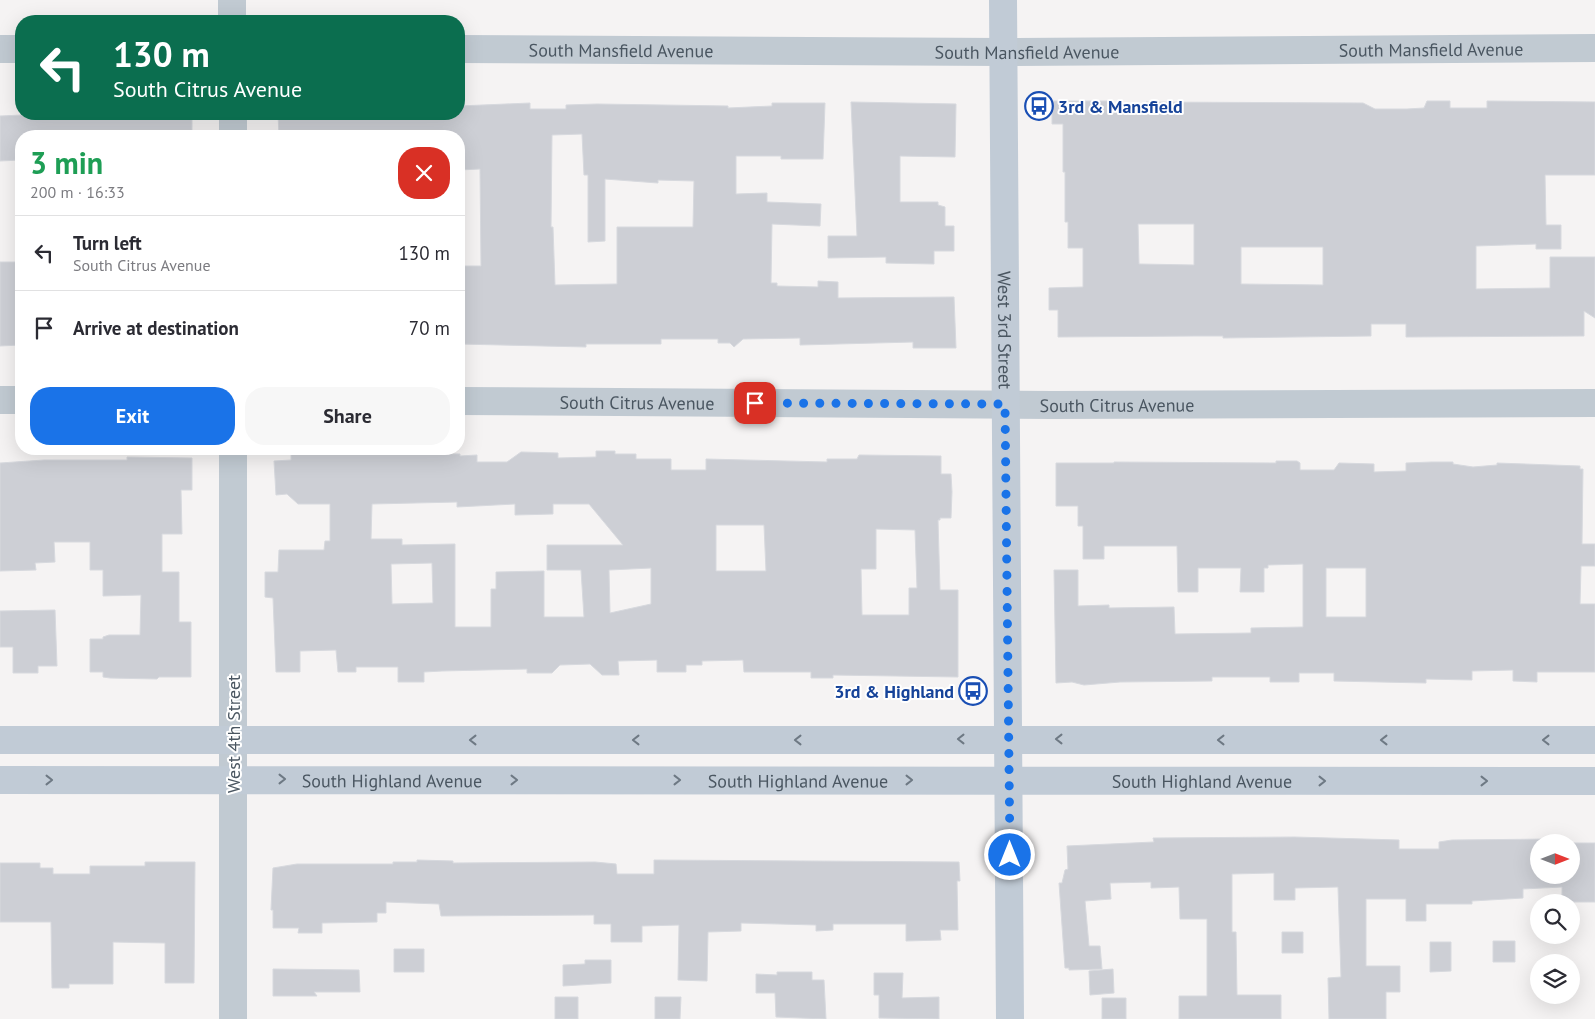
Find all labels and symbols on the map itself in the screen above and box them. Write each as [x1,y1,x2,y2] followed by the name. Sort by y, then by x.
[1339,37,1523,61] street label: South Mansfield Avenue
[529,38,713,62] street label: South Mansfield Avenue
[935,40,1119,64] street label: South Mansfield Avenue
[1024,91,1054,121] bus stop icon: 3rd & Mansfield
[1058,95,1183,118] place label: 3rd & Mansfield
[993,271,1017,389] street label: West 3rd Street
[734,382,776,424] pin
[560,390,714,414] street label: South Citrus Avenue
[1039,393,1194,417] street label: South Citrus Avenue
[222,675,245,793] street label: West 4th Street
[958,676,988,706] bus stop icon: 3rd & Highland
[834,680,954,703] place label: 3rd & Highland
[957,734,964,744] one-way arrow
[1055,734,1062,744] one-way arrow
[469,735,477,745] one-way arrow
[632,735,640,745] one-way arrow
[794,735,802,745] one-way arrow
[1217,735,1225,745] one-way arrow
[1380,735,1388,745] one-way arrow
[1542,735,1550,745] one-way arrow
[302,769,482,792] street label: South Highland Avenue
[708,769,888,792] street label: South Highland Avenue
[1112,769,1292,792] street label: South Highland Avenue
[278,774,286,784] one-way arrow
[45,775,53,785] one-way arrow
[511,775,519,785] one-way arrow
[674,775,681,785] one-way arrow
[906,775,914,785] one-way arrow
[1318,776,1326,786] one-way arrow
[1480,776,1488,786] one-way arrow
[983,828,1035,880] position arrow
[1530,834,1580,884] north arrow

